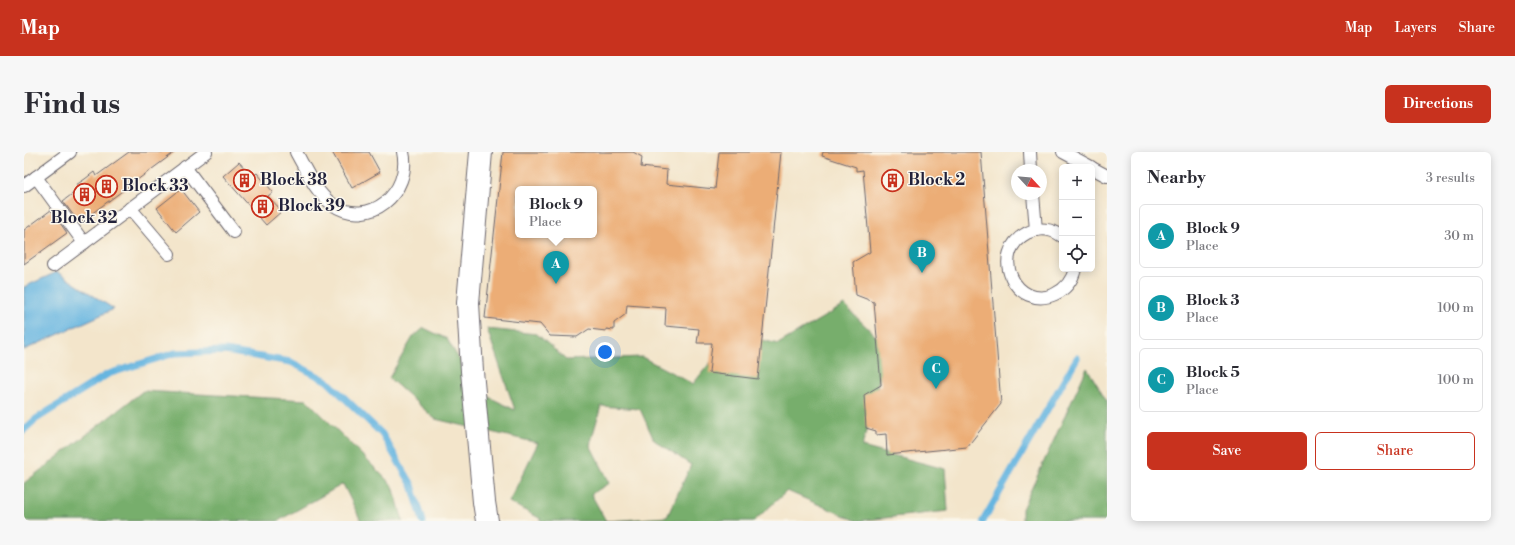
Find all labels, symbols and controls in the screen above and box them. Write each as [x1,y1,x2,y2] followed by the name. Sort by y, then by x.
[20,16,60,40] text: Map
[1345,19,1372,37] text: Map
[1394,19,1437,37] text: Layers
[1459,19,1495,37] text: Share
[1385,85,1491,123] button: Directions
[24,87,120,122] text: Find us
[1011,164,1047,200] north arrow
[1059,164,1095,272] map controls
[1059,164,1095,200] button: +
[231,167,257,193] building icon: Block 38
[879,167,905,193] building icon: Block 2
[1147,167,1206,189] text: Nearby
[260,170,327,190] place label: Block 38
[908,170,965,190] place label: Block 2
[1426,170,1475,186] text: 3 results
[94,173,120,199] building icon: Block 33
[122,176,189,196] place label: Block 33
[71,182,97,208] building icon: Block 32
[515,186,597,238] popup
[250,193,276,219] building icon: Block 39
[529,195,583,214] text: Block 9
[278,196,345,216] place label: Block 39
[1059,200,1095,236] button: −
[51,208,117,228] place label: Block 32
[529,214,562,230] text: Place
[1186,219,1240,238] text: Block 9
[1156,228,1166,244] text: A
[1444,228,1474,244] text: 30 m
[1059,236,1095,272] button: locate
[1186,238,1218,254] text: Place
[909,240,935,273] pin: B
[543,251,569,284] pin: A
[1186,291,1239,310] text: Block 3
[1156,300,1166,316] text: B
[1438,300,1474,316] text: 100 m
[1186,310,1218,326] text: Place
[595,342,615,362] your location
[923,356,949,389] pin: C
[1186,363,1240,382] text: Block 5
[1156,372,1166,388] text: C
[1438,372,1474,388] text: 100 m
[1186,382,1218,398] text: Place
[1147,432,1307,470] button: Save
[1315,432,1475,470] button: Share

